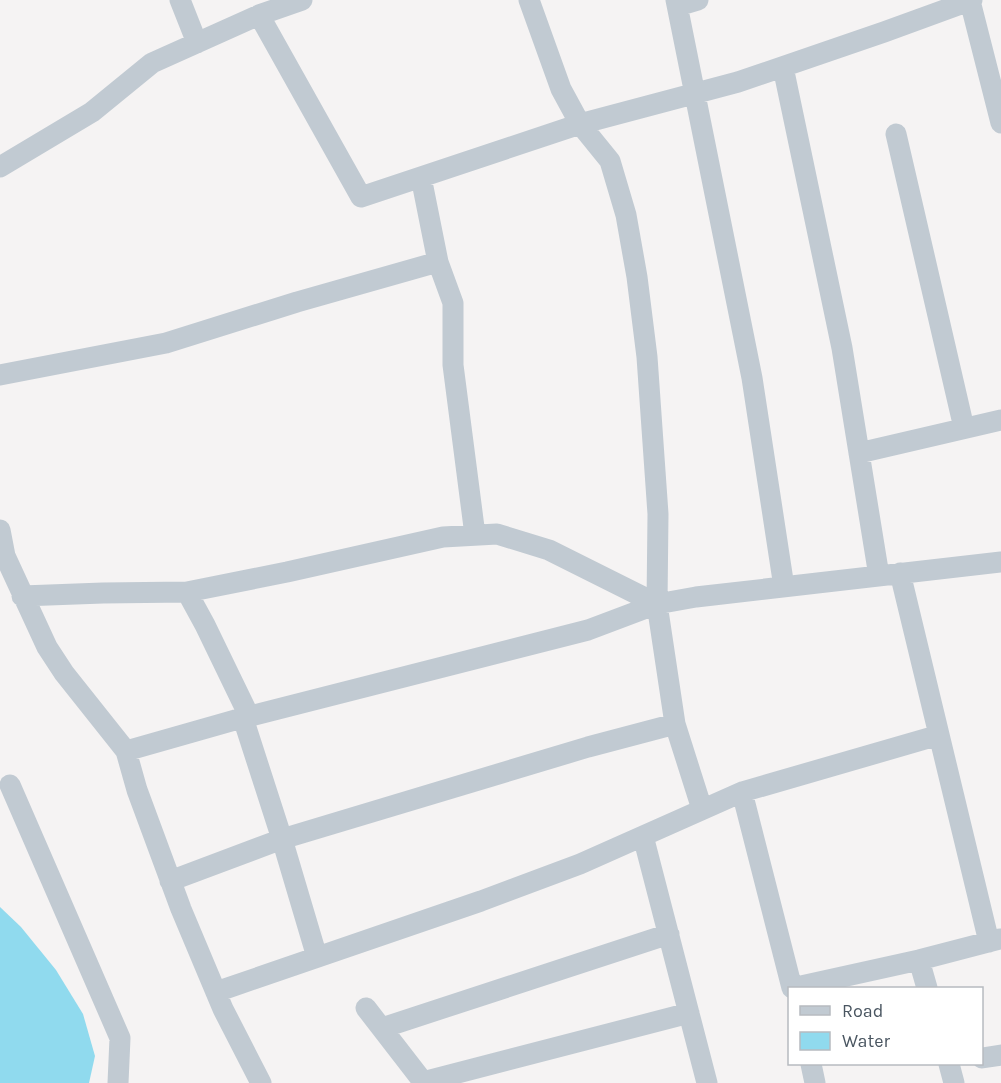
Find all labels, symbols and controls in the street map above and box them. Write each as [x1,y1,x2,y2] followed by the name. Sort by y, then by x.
[788,987,983,1065] legend
[842,1000,883,1022] text: Road
[842,1030,890,1052] text: Water

